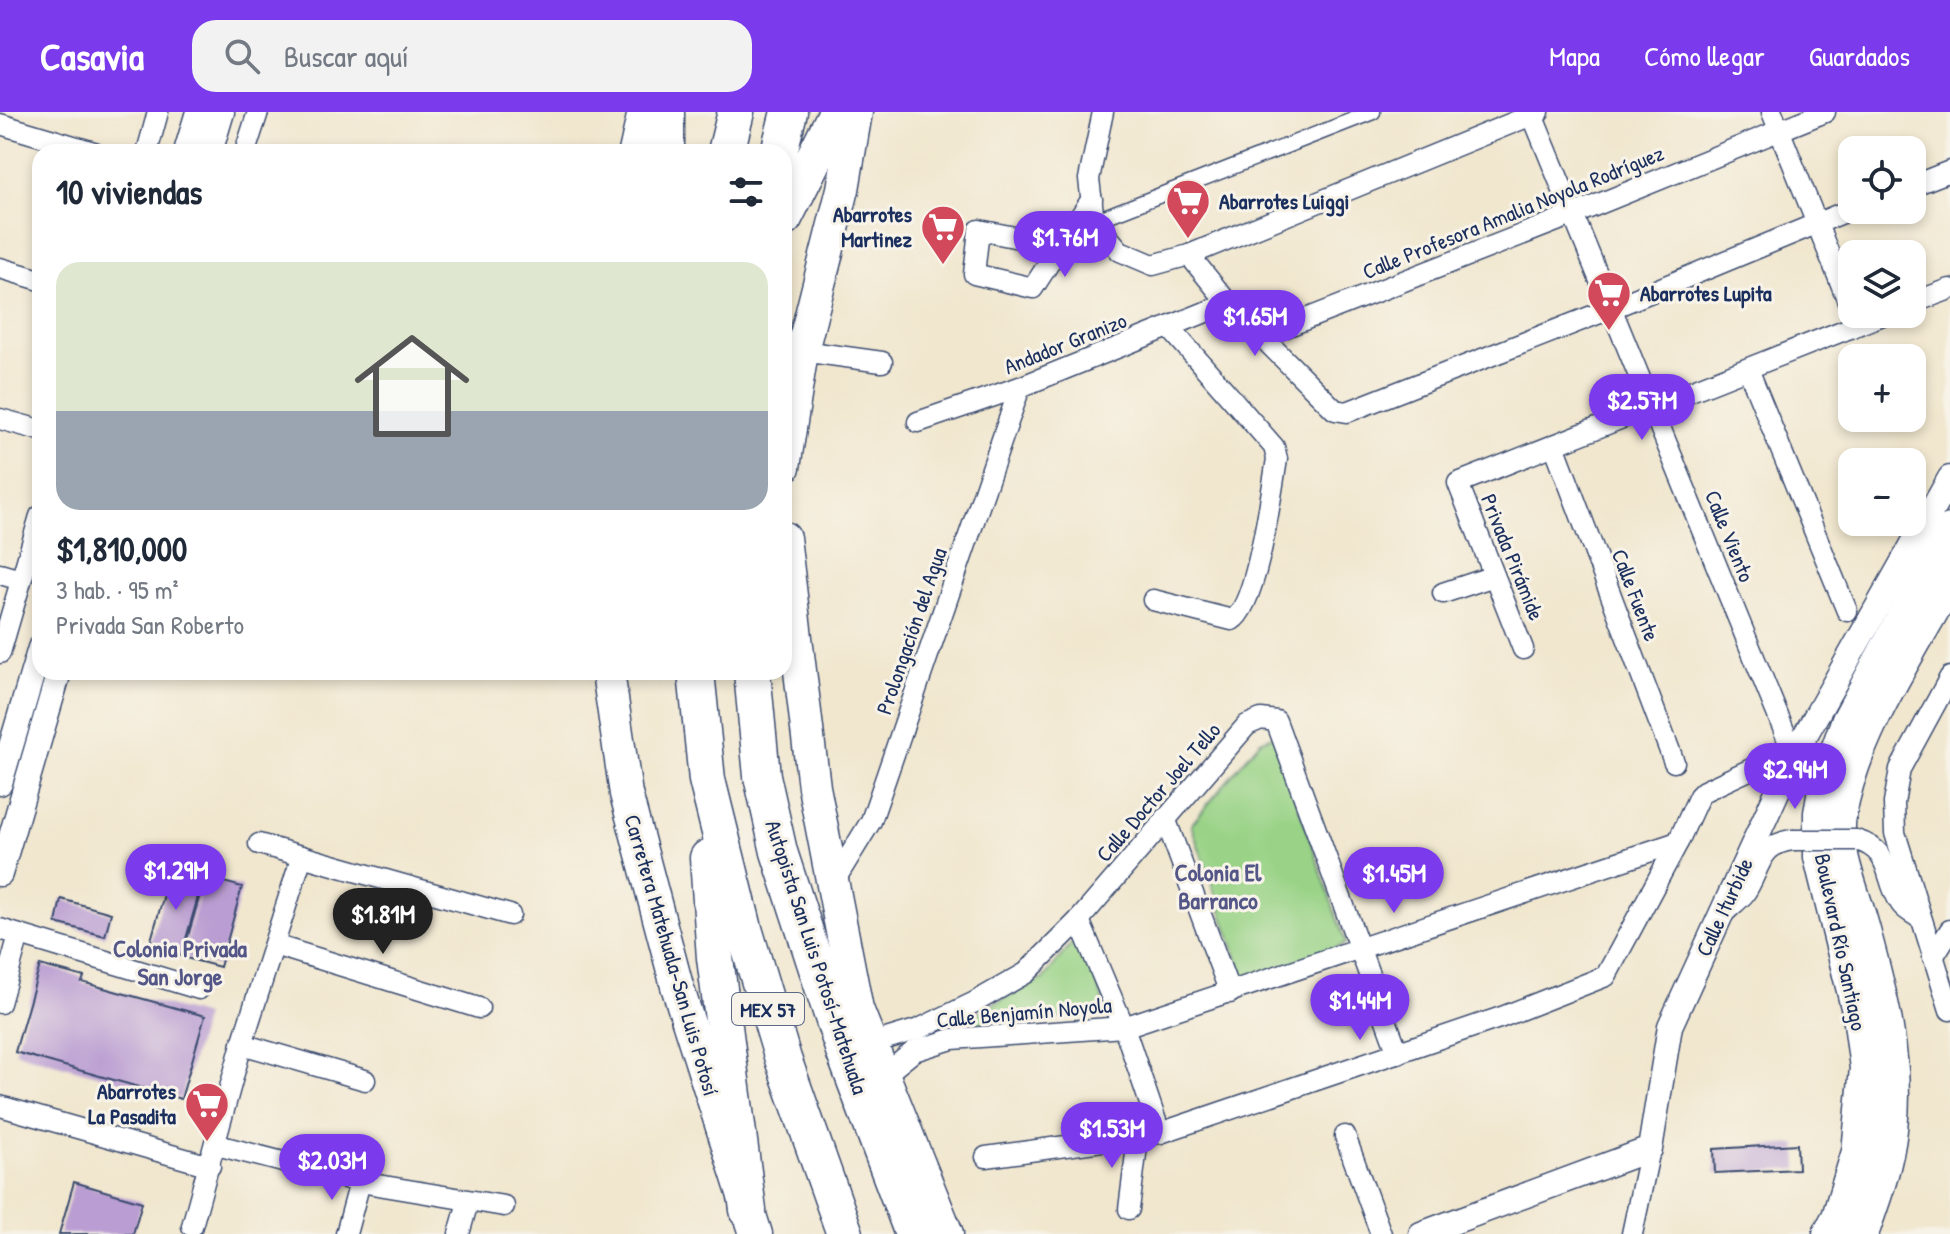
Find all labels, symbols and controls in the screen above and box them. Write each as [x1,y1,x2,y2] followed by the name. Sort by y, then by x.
[192,20,752,92] search box
[40,30,144,82] text: Casavia
[220,34,264,78] icon: search
[284,36,409,76] text: Buscar aquí
[1549,37,1600,75] text: Mapa
[1644,37,1765,75] text: Cómo llegar
[1809,37,1910,75] text: Guardados
[1838,136,1926,536] map controls
[1838,136,1926,224] button: locate
[1358,138,1668,286] street label: Calle Profesora Amalia Noyola Rodríguez
[56,169,202,215] text: 10 viviendas
[724,170,768,214] icon: filters
[1164,177,1212,240] supermarket icon: Abarrotes Luiggi
[1219,186,1350,217] place label: Abarrotes Luiggi
[833,199,913,254] place label: Abarrotes Martinez
[919,203,967,266] supermarket icon: Abarrotes Martinez
[1000,211,1130,279] pin: $1.76M
[1032,219,1098,254] text: $1.76M
[1838,240,1926,328] button: layers
[1585,269,1633,332] supermarket icon: Abarrotes Lupita
[1640,278,1772,309] place label: Abarrotes Lupita
[1190,290,1320,358] pin: $1.65M
[1222,298,1288,333] text: $1.65M
[999,305,1131,381] street label: Andador Granizo
[340,314,484,458] icon: home
[1838,344,1926,432] button: +
[1577,374,1707,442] pin: $2.57M
[1607,382,1677,417] text: $2.57M
[1838,448,1926,536] button: −
[1698,486,1762,586] street label: Calle Viento
[1474,489,1552,625] street label: Privada Pirámide
[56,526,187,572] text: $1,810,000
[868,543,954,718] street label: Prolongación del Agua
[1605,545,1667,645] street label: Calle Fuente
[56,572,178,607] text: 3 hab. · 95 m²
[56,607,244,642] text: Privada San Roberto
[1089,716,1227,868] street label: Calle Doctor Joel Tello
[1730,743,1860,811] pin: $2.94M
[1762,751,1828,786] text: $2.94M
[617,811,727,1099] street label: Carretera Matehuala-San Luis Potosí
[758,816,876,1098] street label: Autopista San Luis Potosí-Matehuala
[111,844,241,912] pin: $1.29M
[1329,847,1459,915] pin: $1.45M
[1808,851,1874,1033] street label: Boulevard Río Santiago
[143,852,209,887] text: $1.29M
[1688,853,1760,961] street label: Calle Iturbide
[1362,855,1426,890] text: $1.45M
[1174,856,1262,916] district label: Colonia El Barranco
[318,888,448,956] pin: $1.81M
[351,896,415,931] text: $1.81M
[113,932,248,993] district label: Colonia Privada San Jorge
[1295,974,1425,1042] pin: $1.44M
[1328,982,1392,1017] text: $1.44M
[935,989,1113,1035] street label: Calle Benjamín Noyola
[732,993,804,1025] road number: MEX 57
[88,1076,177,1131] place label: Abarrotes La Pasadita
[183,1080,231,1143] supermarket icon: Abarrotes La Pasadita
[1047,1102,1177,1170] pin: $1.53M
[1079,1110,1145,1145] text: $1.53M
[267,1134,397,1202] pin: $2.03M
[297,1142,367,1177] text: $2.03M

